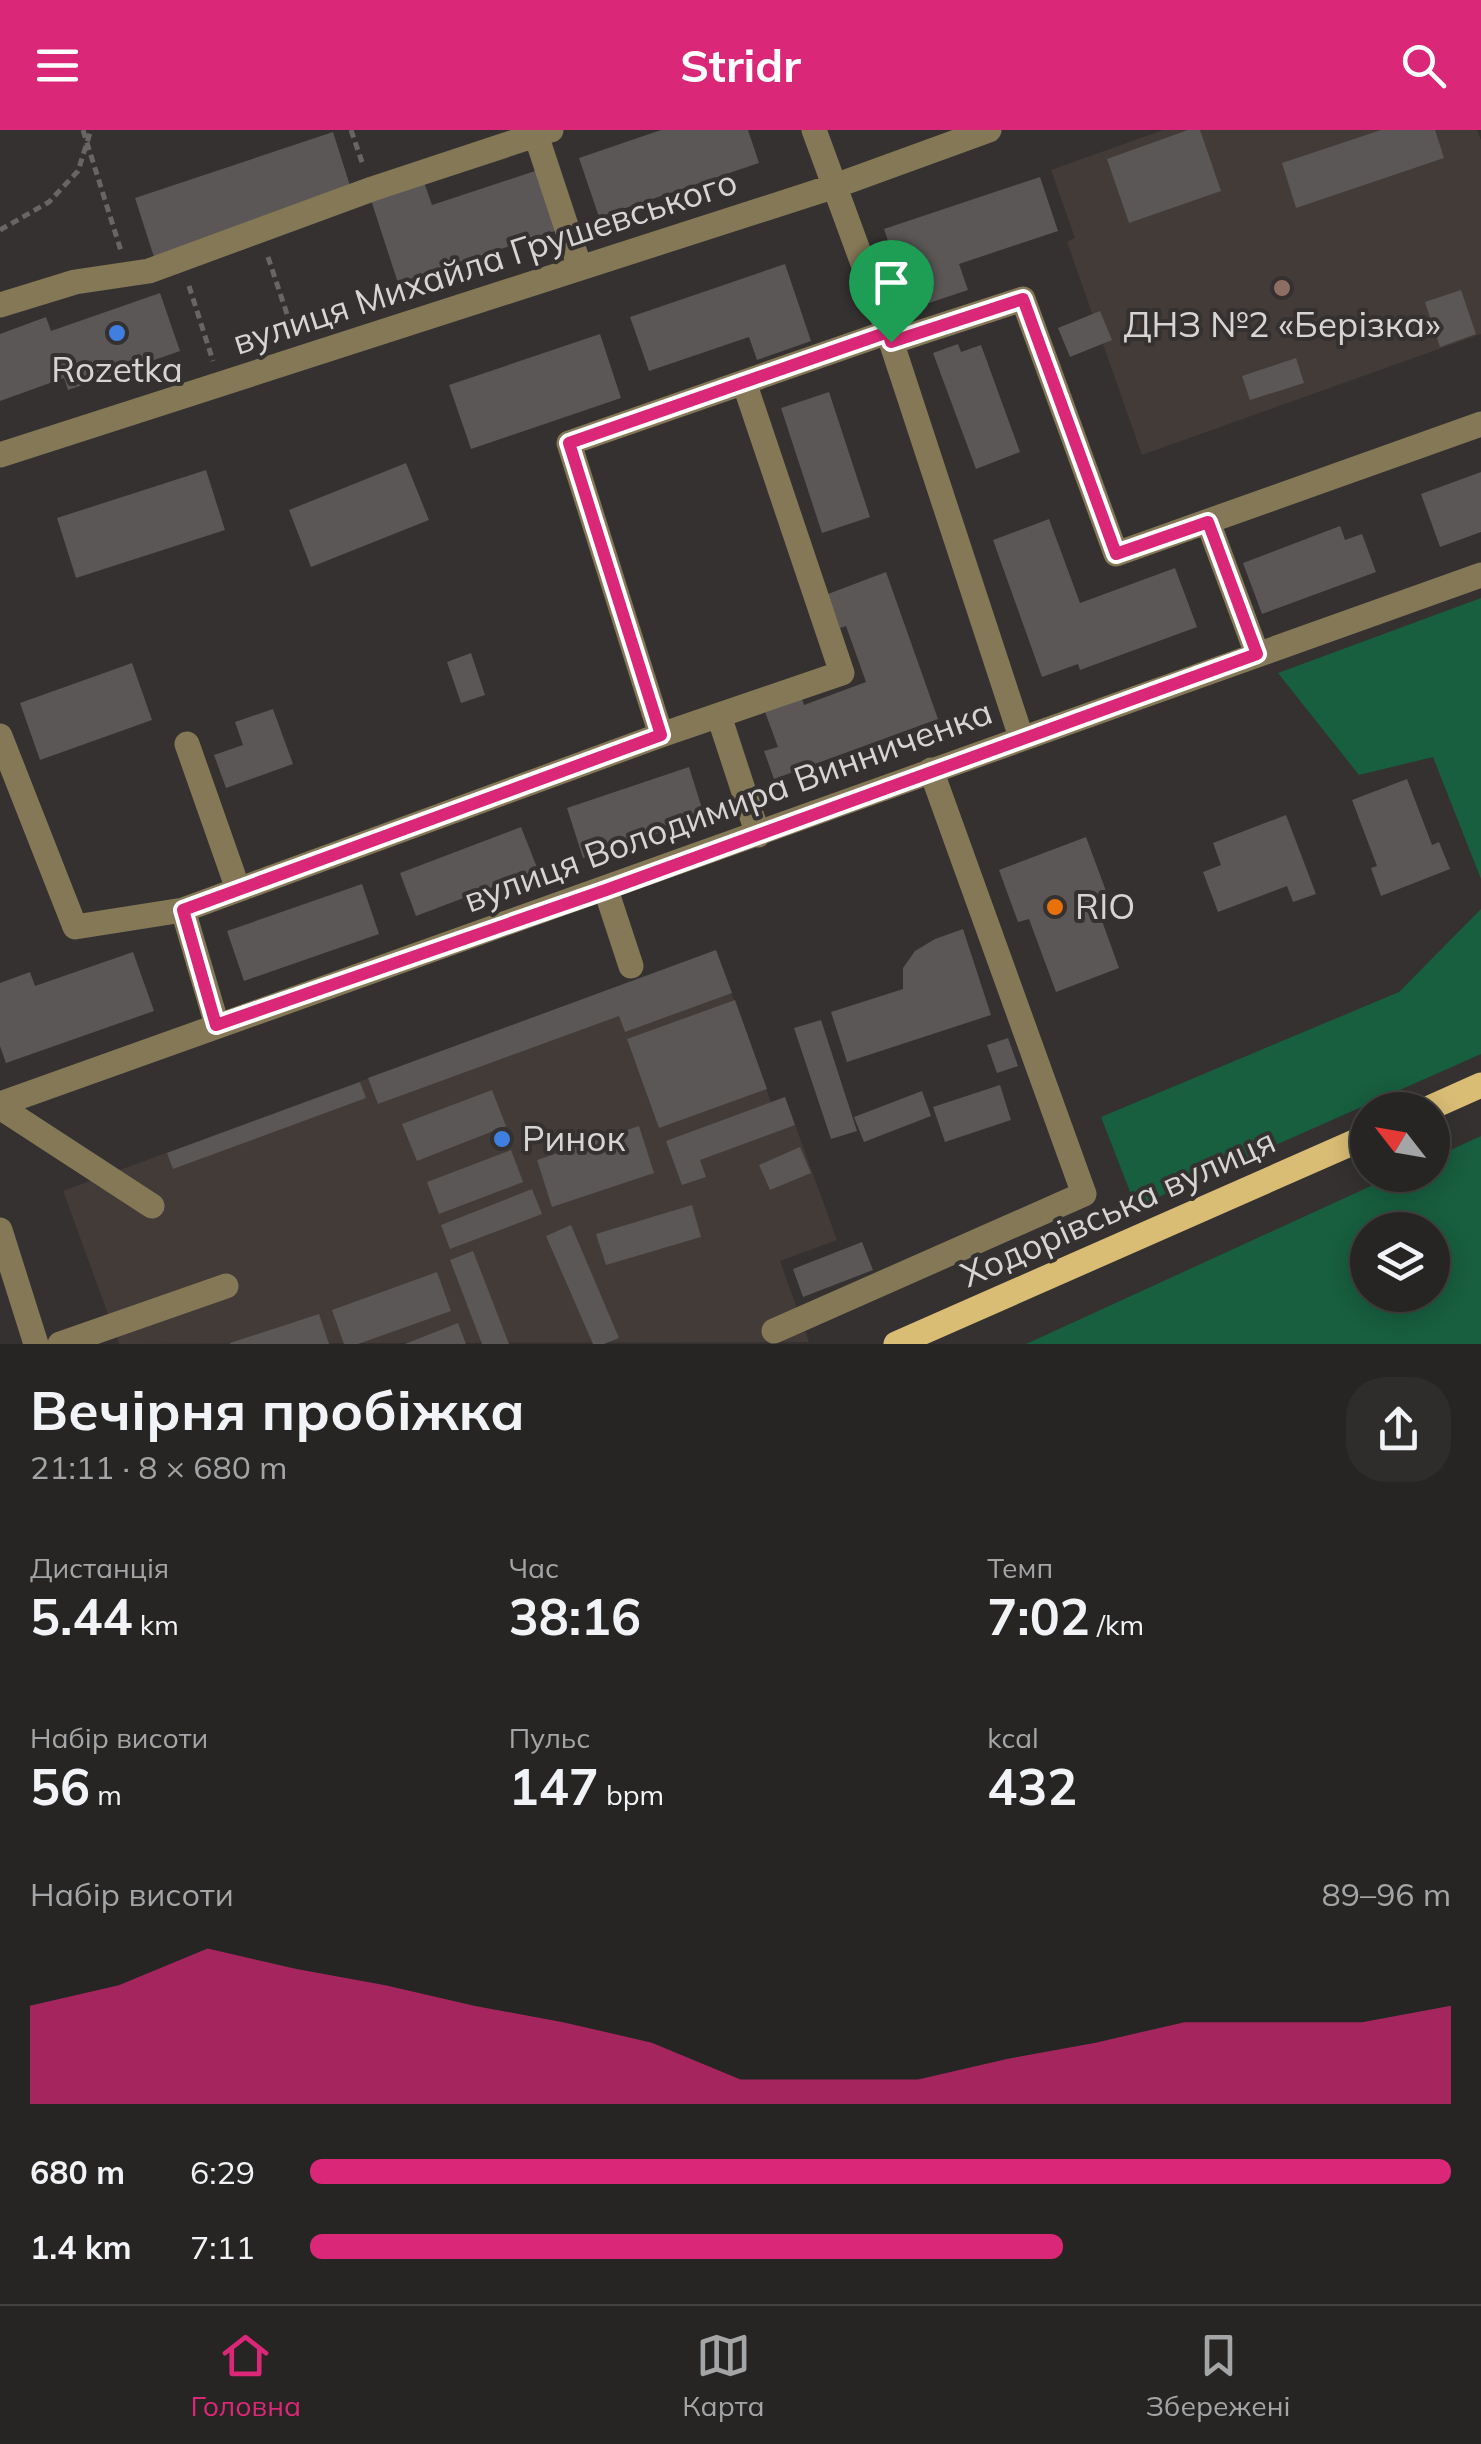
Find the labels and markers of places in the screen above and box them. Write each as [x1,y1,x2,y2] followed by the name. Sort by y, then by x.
[849,240,934,343] pin
[1271,277,1293,299] marker: ДНЗ №2 «Берізка»
[1123,302,1441,346] place label: ДНЗ №2 «Берізка»
[106,322,128,344] marker: Rozetka
[51,347,183,391] place label: Rozetka
[1075,884,1135,928] place label: RIO
[1044,896,1066,918] marker: RIO
[522,1116,626,1160] place label: Ринок
[491,1128,513,1150] marker: Ринок

